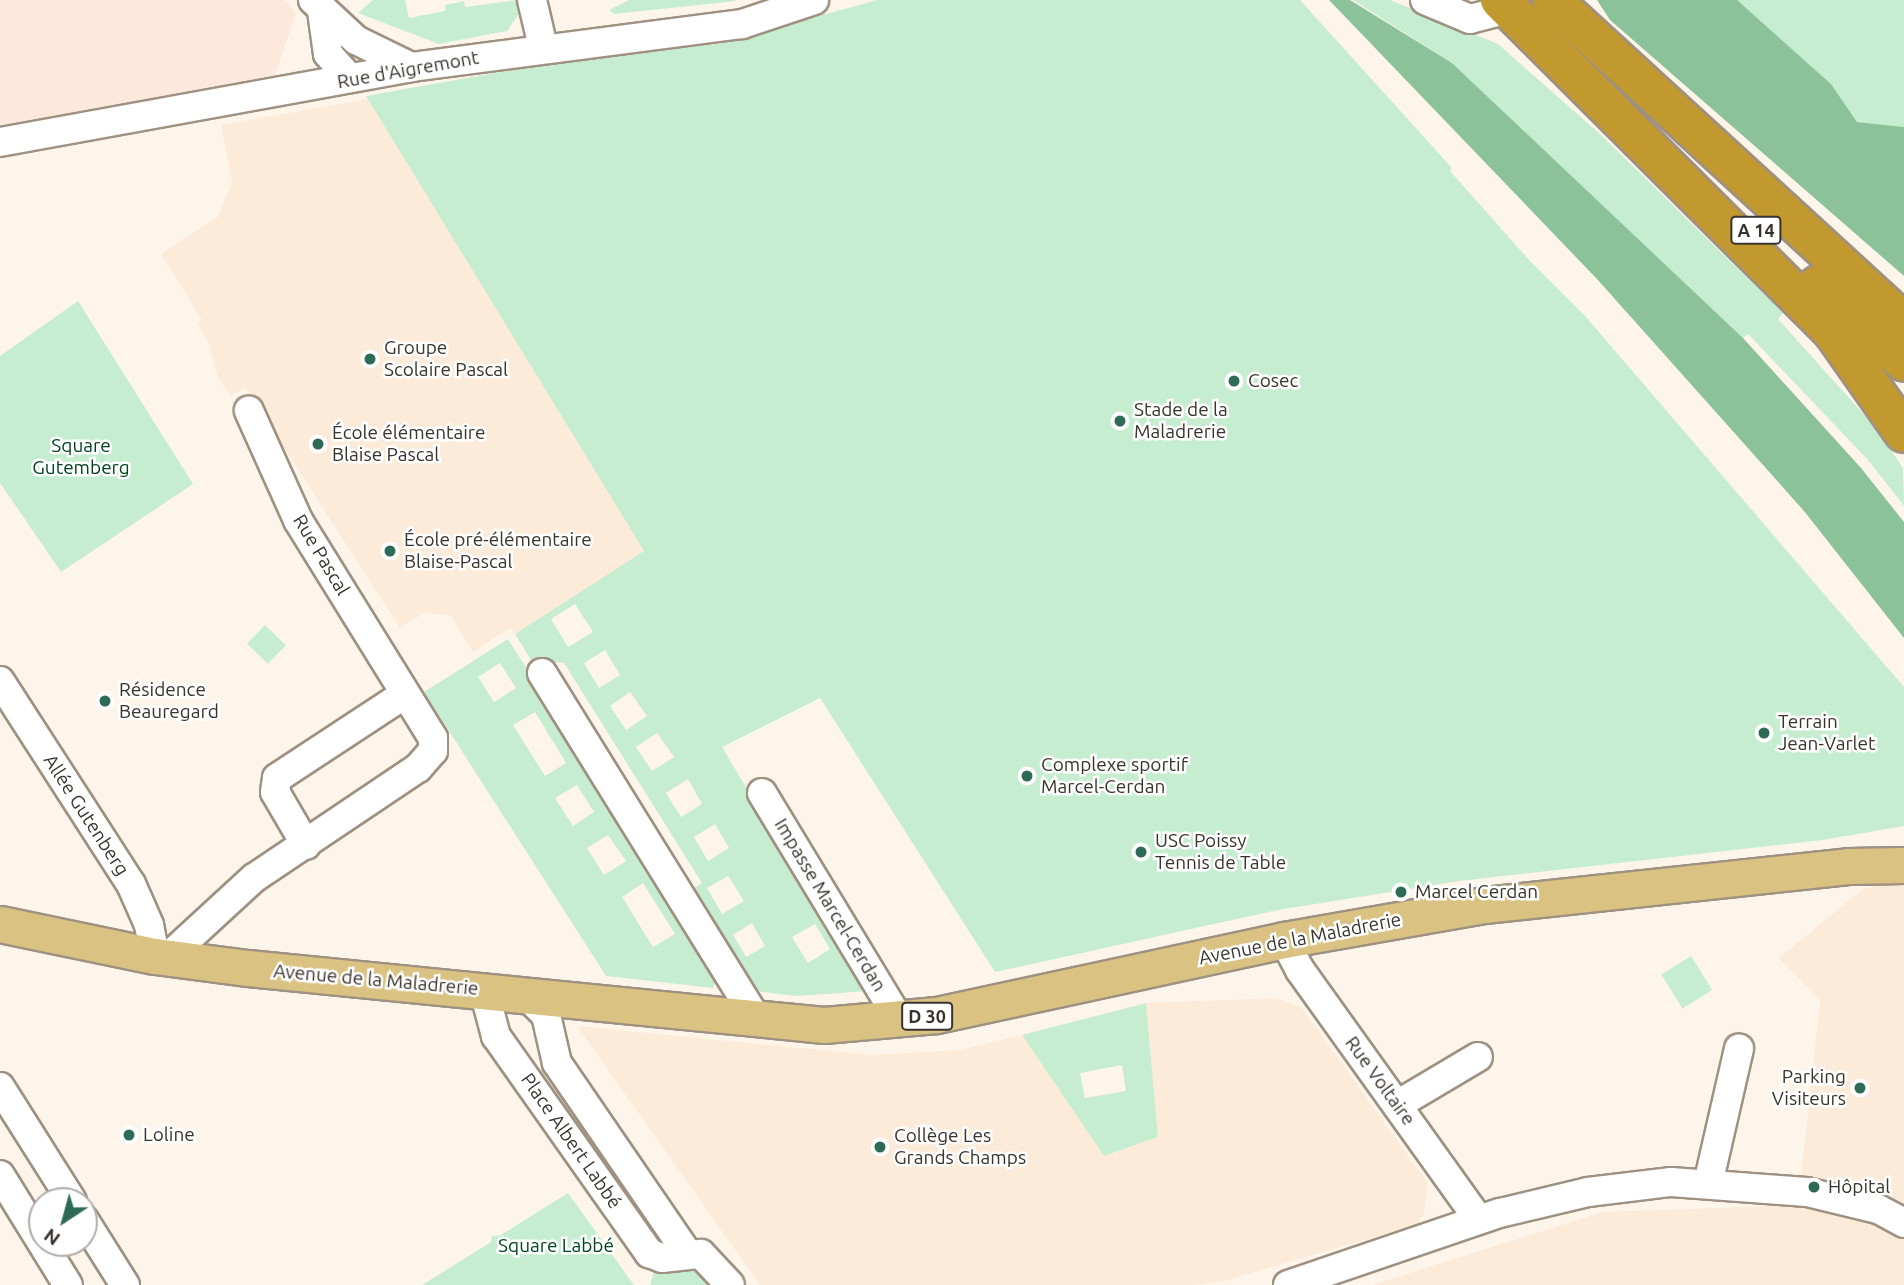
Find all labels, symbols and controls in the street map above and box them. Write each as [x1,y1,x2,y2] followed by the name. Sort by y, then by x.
[335,46,481,94] street label: Rue d'Aigremont
[1730,215,1782,244] road number: A 14
[384,337,508,381] place label: Groupe Scolaire Pascal
[362,351,378,367] marker: Groupe Scolaire Pascal
[1248,370,1298,392] place label: Cosec
[1226,373,1242,389] marker: Cosec
[1134,399,1228,443] place label: Stade de la Maladrerie
[1112,413,1128,429] marker: Stade de la Maladrerie
[332,422,486,466] place label: École élémentaire Blaise Pascal
[32,435,130,479] park label: Square Gutemberg
[310,436,326,452] marker: École élémentaire Blaise Pascal
[288,510,354,600] street label: Rue Pascal
[404,529,592,573] place label: École pré-élémentaire Blaise-Pascal
[382,543,398,559] marker: École pré-élémentaire Blaise-Pascal
[119,679,219,723] place label: Résidence Beauregard
[97,693,113,709] marker: Résidence Beauregard
[1778,711,1876,755] place label: Terrain Jean-Varlet
[1756,725,1772,741] marker: Terrain Jean-Varlet
[38,750,134,880] street label: Allée Gutenberg
[1041,754,1188,798] place label: Complexe sportif Marcel-Cerdan
[1019,768,1035,784] marker: Complexe sportif Marcel-Cerdan
[769,814,891,996] street label: Impasse Marcel-Cerdan
[1155,830,1286,874] place label: USC Poissy Tennis de Table
[1133,844,1149,860] marker: USC Poissy Tennis de Table
[1415,881,1538,903] place label: Marcel Cerdan
[1393,884,1409,900] marker: Marcel Cerdan
[1197,908,1403,970] street label: Avenue de la Maladrerie
[273,960,479,1000] street label: Avenue de la Maladrerie
[901,1001,953,1030] road number: D 30
[1340,1032,1420,1130] street label: Rue Voltaire
[1772,1066,1846,1110] place label: Parking Visiteurs
[516,1069,626,1213] street label: Place Albert Labbé
[1852,1080,1868,1096] marker: Parking Visiteurs
[143,1124,195,1146] place label: Loline
[894,1125,1026,1169] place label: Collège Les Grands Champs
[121,1127,137,1143] marker: Loline
[872,1139,888,1155] marker: Collège Les Grands Champs
[1828,1176,1890,1198] place label: Hôpital
[1806,1179,1822,1195] marker: Hôpital
[28,1187,98,1257] north arrow
[40,1224,64,1250] text: N
[498,1235,614,1257] park label: Square Labbé

